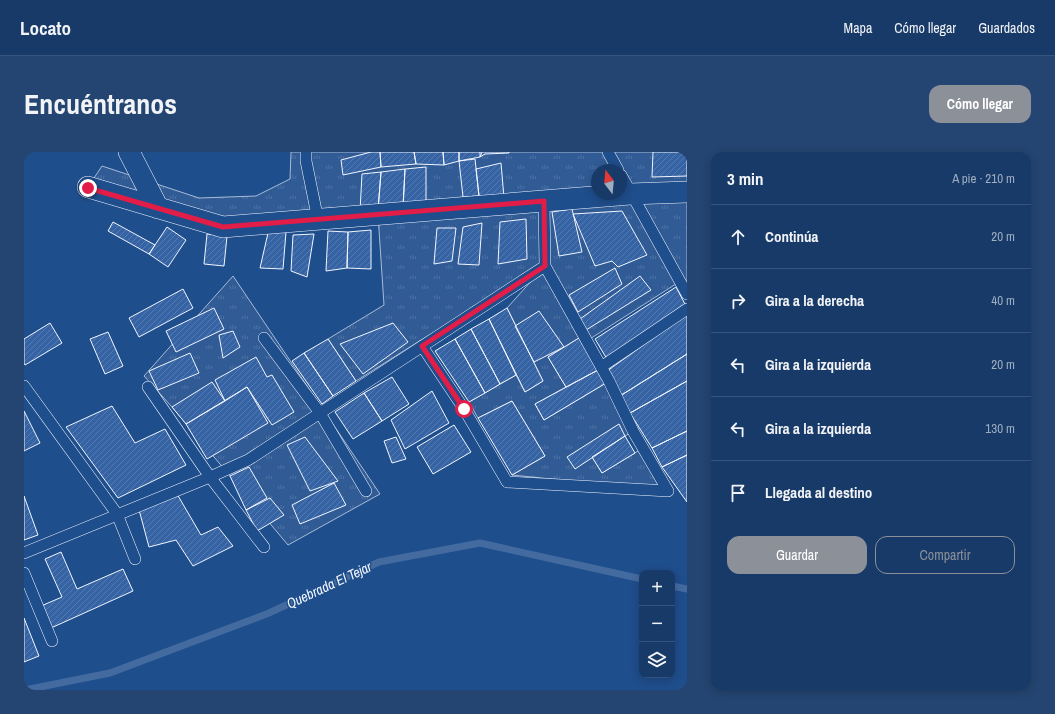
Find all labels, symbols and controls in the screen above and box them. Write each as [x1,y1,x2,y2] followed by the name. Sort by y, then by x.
[20,15,71,41] text: Locato
[844,19,872,37] text: Mapa
[894,19,956,37] text: Cómo llegar
[978,19,1035,37] text: Guardados
[24,85,177,123] text: Encuéntranos
[929,85,1031,123] button: Cómo llegar
[591,164,627,200] north arrow
[727,167,763,190] text: 3 min
[952,170,1015,187] text: A pie · 210 m
[79,179,97,197] route end
[727,226,749,248] icon: ahead
[765,226,818,247] text: Continúa
[991,228,1015,245] text: 20 m
[727,290,749,312] icon: right
[765,290,864,311] text: Gira a la derecha
[991,292,1015,309] text: 40 m
[727,354,749,376] icon: left
[765,354,871,375] text: Gira a la izquierda
[991,356,1015,373] text: 20 m
[455,400,473,418] route start
[727,418,749,440] icon: left
[765,418,871,439] text: Gira a la izquierda
[985,420,1015,437] text: 130 m
[727,482,749,504] icon: arrive
[765,482,872,503] text: Llegada al destino
[727,536,867,574] button: Guardar
[875,536,1015,574] button: Compartir
[284,557,376,613] water label: Quebrada El Tejar
[639,570,675,678] map controls
[639,570,675,606] button: +
[639,606,675,642] button: −
[639,642,675,678] button: layers

